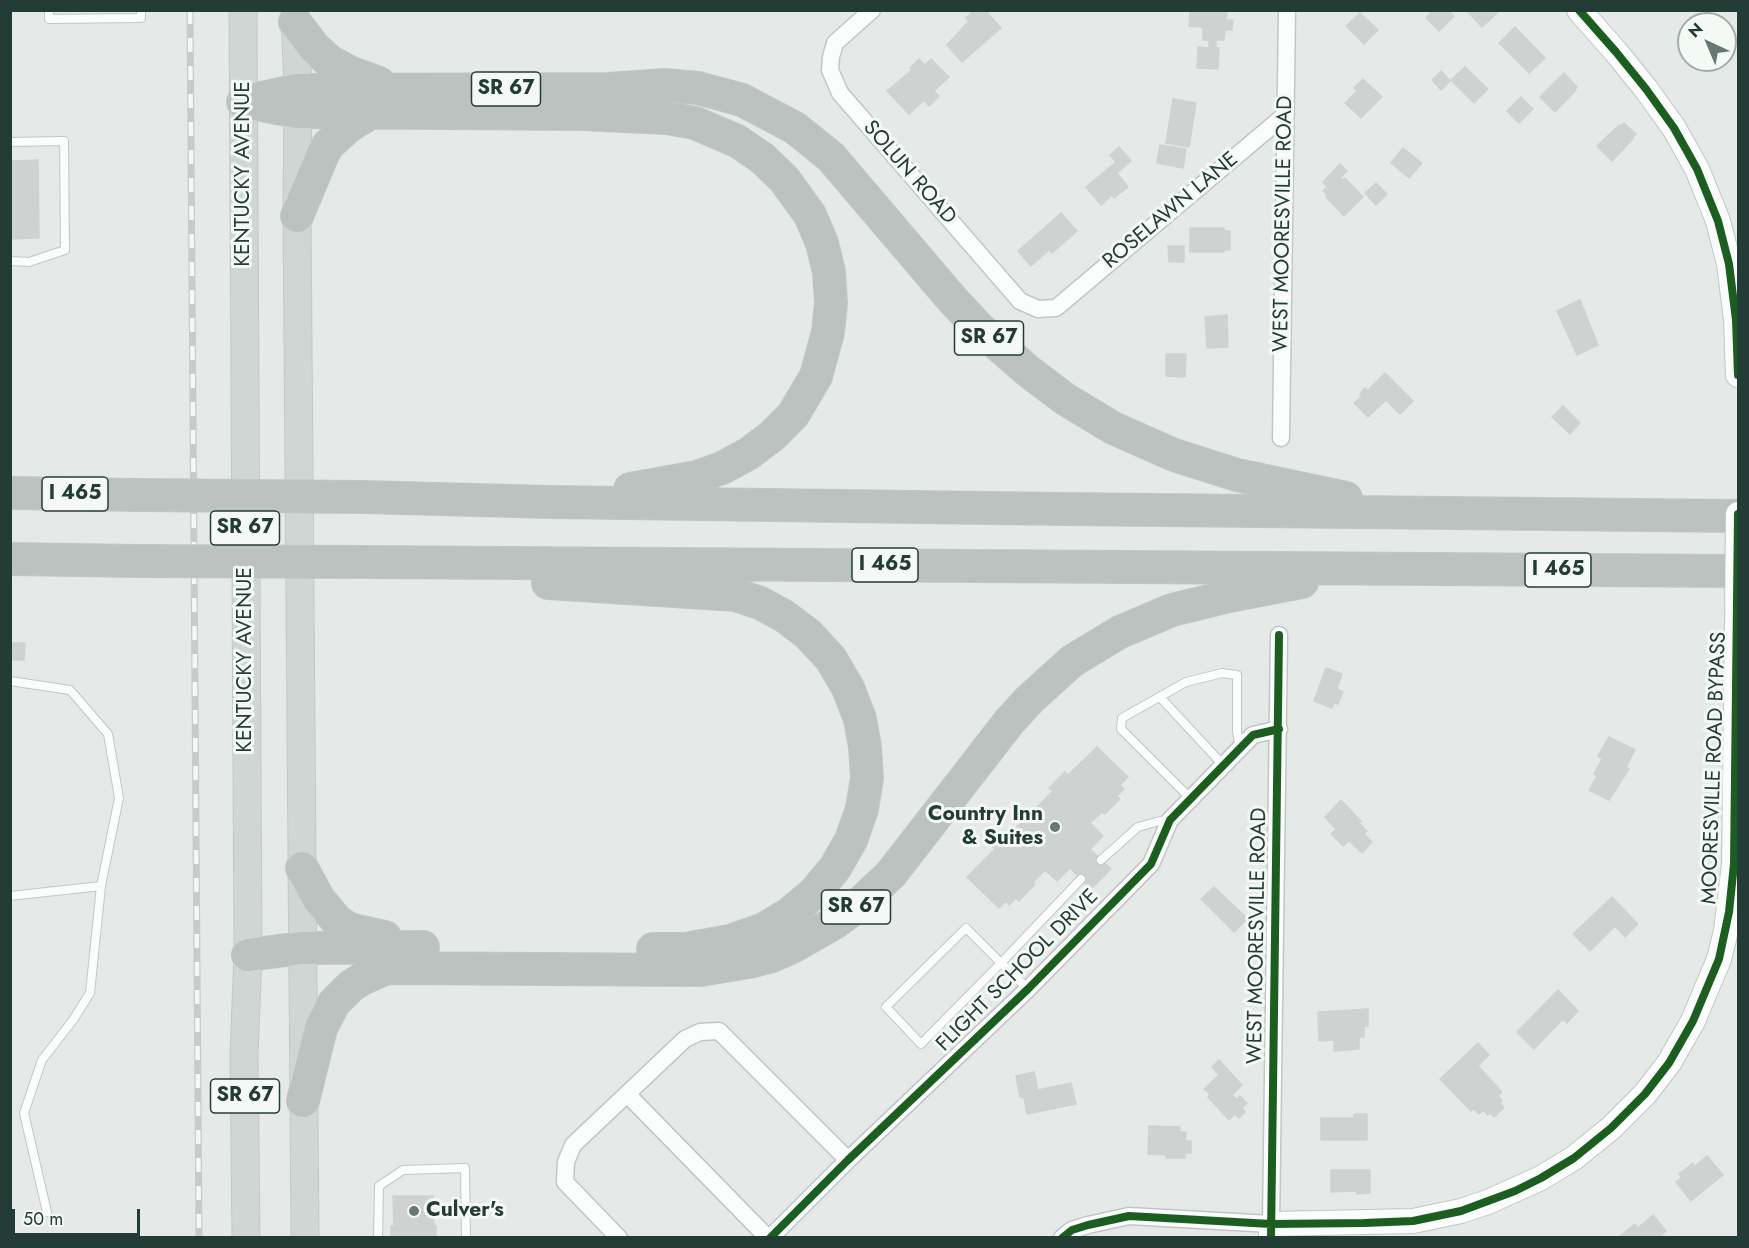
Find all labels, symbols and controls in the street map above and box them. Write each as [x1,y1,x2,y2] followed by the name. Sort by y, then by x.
[1677,12,1737,72] north arrow
[1683,17,1708,43] text: N
[472,72,540,106] road number: SR 67
[231,81,257,267] street label: KENTUCKY AVENUE
[1269,96,1299,352] street label: WEST MOORESVILLE ROAD
[857,116,961,230] street label: SOLUN ROAD
[1098,147,1244,275] street label: ROSELAWN LANE
[954,321,1024,355] road number: SR 67
[42,477,108,511] road number: I 465
[210,511,280,545] road number: SR 67
[852,548,918,582] road number: I 465
[1525,553,1591,587] road number: I 465
[233,567,259,753] street label: KENTUCKY AVENUE
[1698,631,1732,905] street label: MOORESVILLE ROAD BYPASS
[928,802,1043,852] place label: Country Inn & Suites
[1243,808,1273,1064] street label: WEST MOORESVILLE ROAD
[1048,820,1062,834] marker: Country Inn & Suites
[932,885,1104,1057] street label: FLIGHT SCHOOL DRIVE
[822,890,890,924] road number: SR 67
[210,1079,280,1113] road number: SR 67
[15,1197,142,1235] scale bar
[426,1198,504,1224] place label: Culver's
[407,1204,421,1218] marker: Culver's
[23,1206,63,1232] text: 50 m

